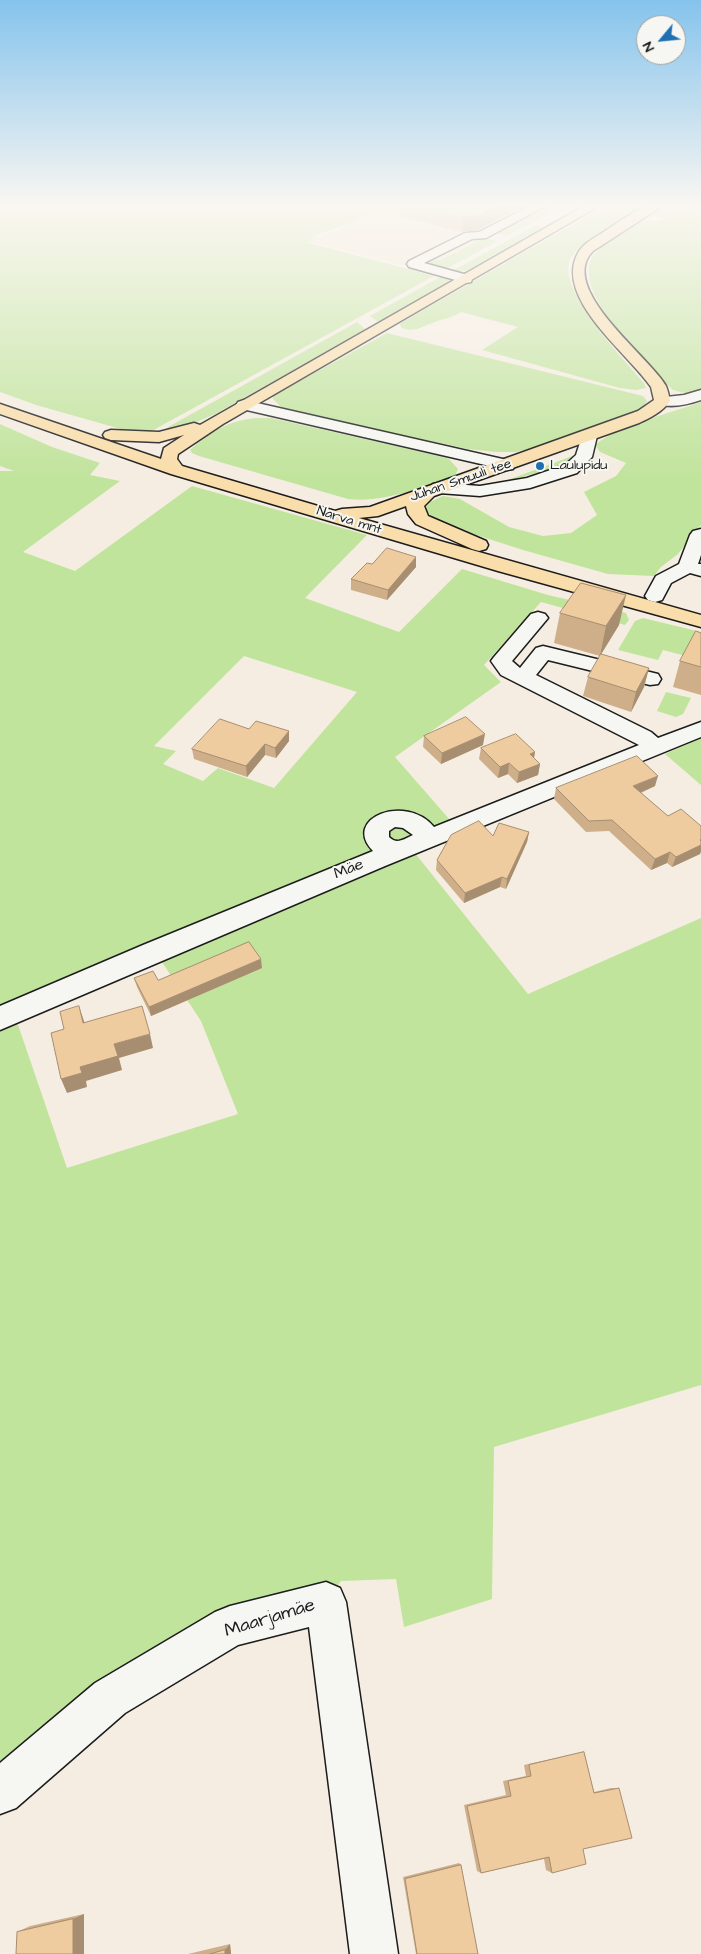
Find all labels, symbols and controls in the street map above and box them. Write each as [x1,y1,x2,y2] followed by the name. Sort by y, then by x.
[636,15,686,65] north arrow
[638,38,660,55] text: N
[408,456,514,506] street label: Juhan Smuuli tee
[550,458,607,474] place label: Laulupidu
[534,460,546,472] marker: Laulupidu
[314,503,384,539] street label: Narva mnt
[331,855,367,885] street label: Mäe
[222,1594,318,1644] street label: Maarjamäe

